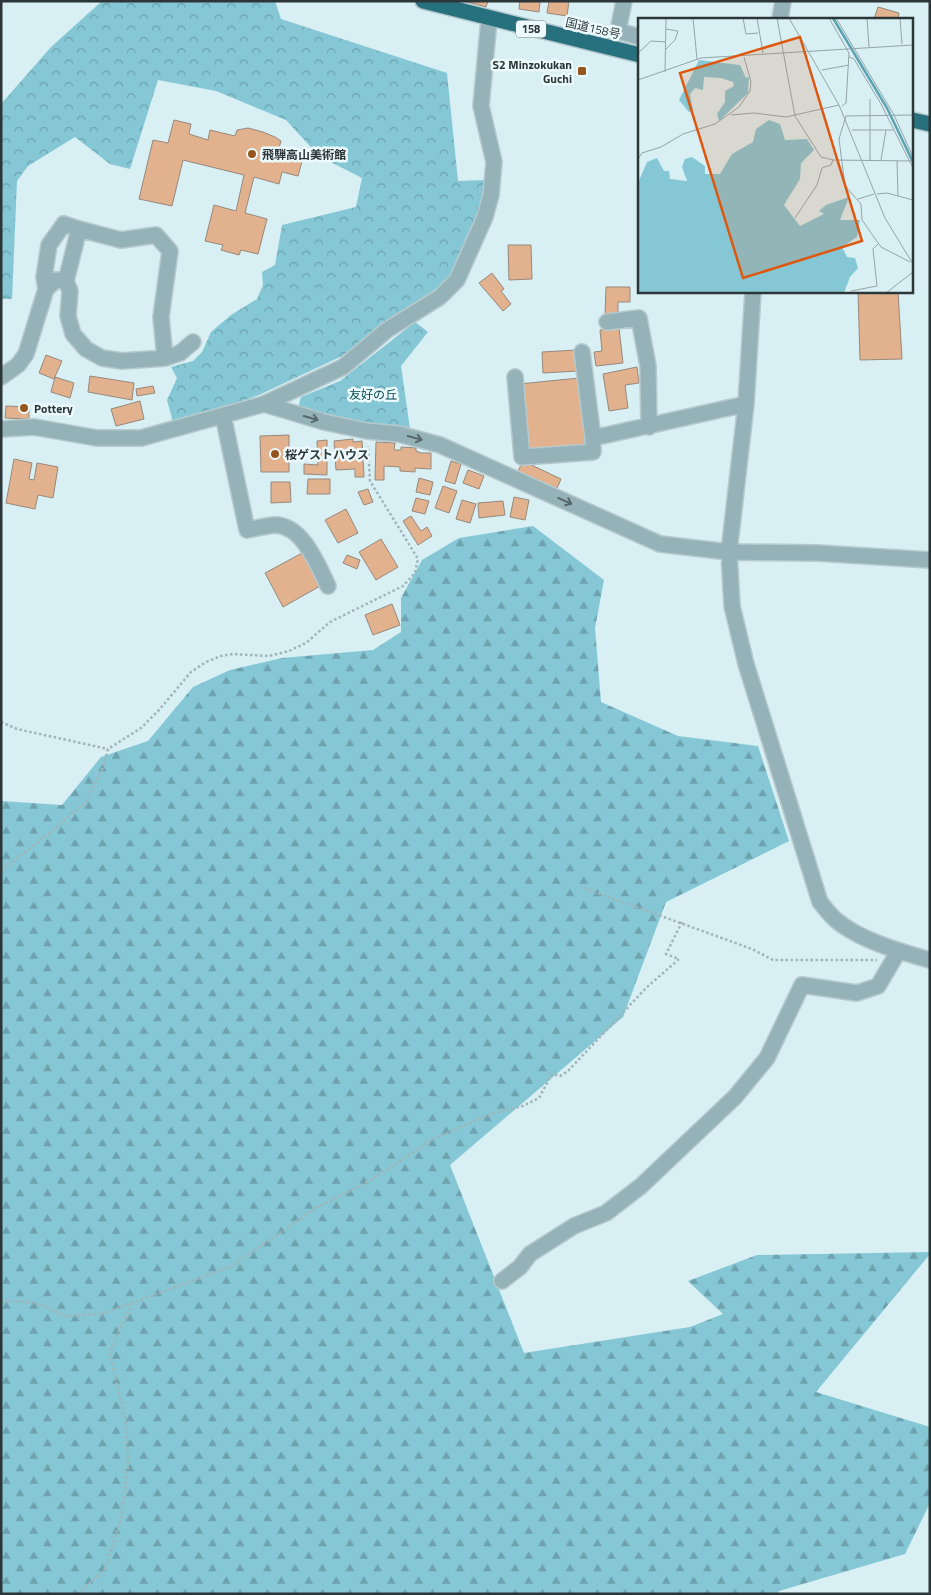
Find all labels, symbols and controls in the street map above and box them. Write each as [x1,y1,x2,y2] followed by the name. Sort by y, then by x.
[563,12,623,44] street label: 国道158号
[638,18,914,292] inset map
[516,20,546,38] road number: 158
[492,55,572,88] place label: S2 Minzokukan Guchi
[576,65,588,77] marker: S2 Minzokukan Guchi
[262,145,346,164] place label: 飛騨高山美術館
[246,148,258,160] marker: 飛騨高山美術館
[349,385,397,404] park label: 友好の丘
[34,399,73,418] place label: Pottery
[18,402,30,414] marker: Pottery
[303,413,319,423] one-way arrow
[407,434,423,444] one-way arrow
[285,445,369,464] place label: 桜ゲストハウス
[269,448,281,460] marker: 桜ゲストハウス
[557,497,572,506] one-way arrow

